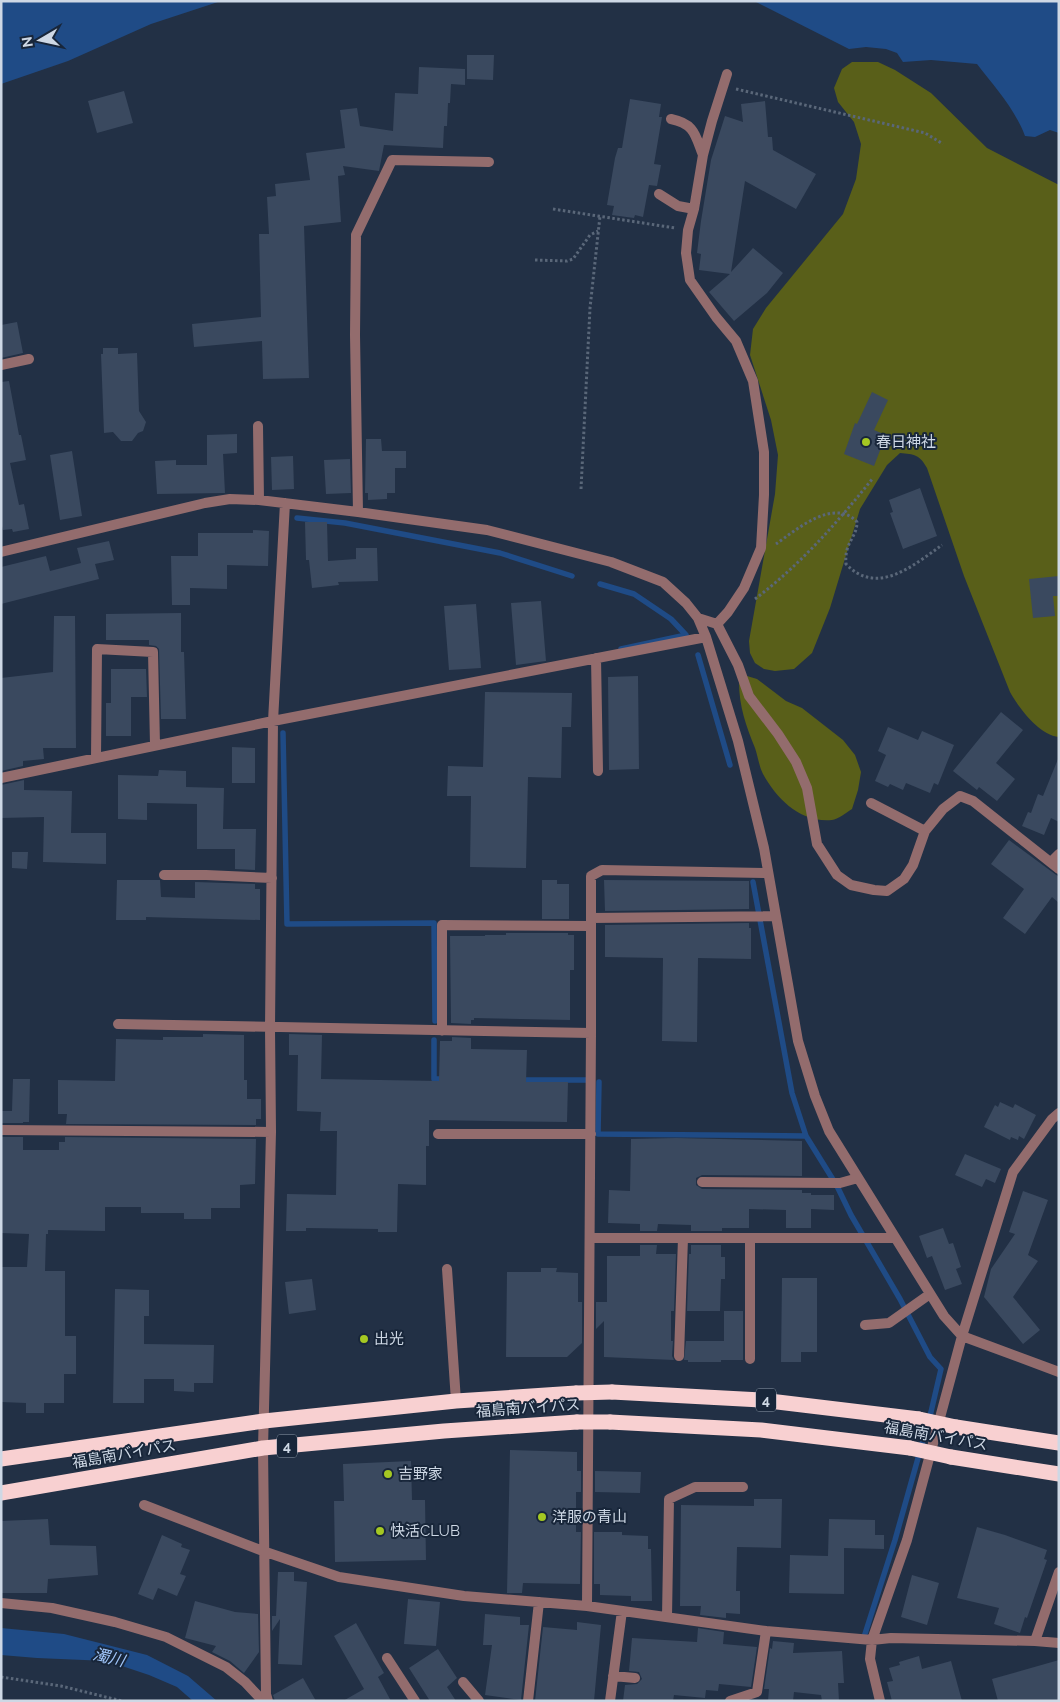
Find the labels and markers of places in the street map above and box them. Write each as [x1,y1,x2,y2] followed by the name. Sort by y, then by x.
[876,433,936,451] place label: 春日神社
[860,436,872,448] marker: 春日神社
[374,1330,404,1348] place label: 出光
[358,1333,370,1345] marker: 出光
[398,1465,443,1483] place label: 吉野家
[382,1468,394,1480] marker: 吉野家
[552,1508,627,1526] place label: 洋服の青山
[536,1511,548,1523] marker: 洋服の青山
[390,1522,460,1540] place label: 快活CLUB
[374,1525,386,1537] marker: 快活CLUB

